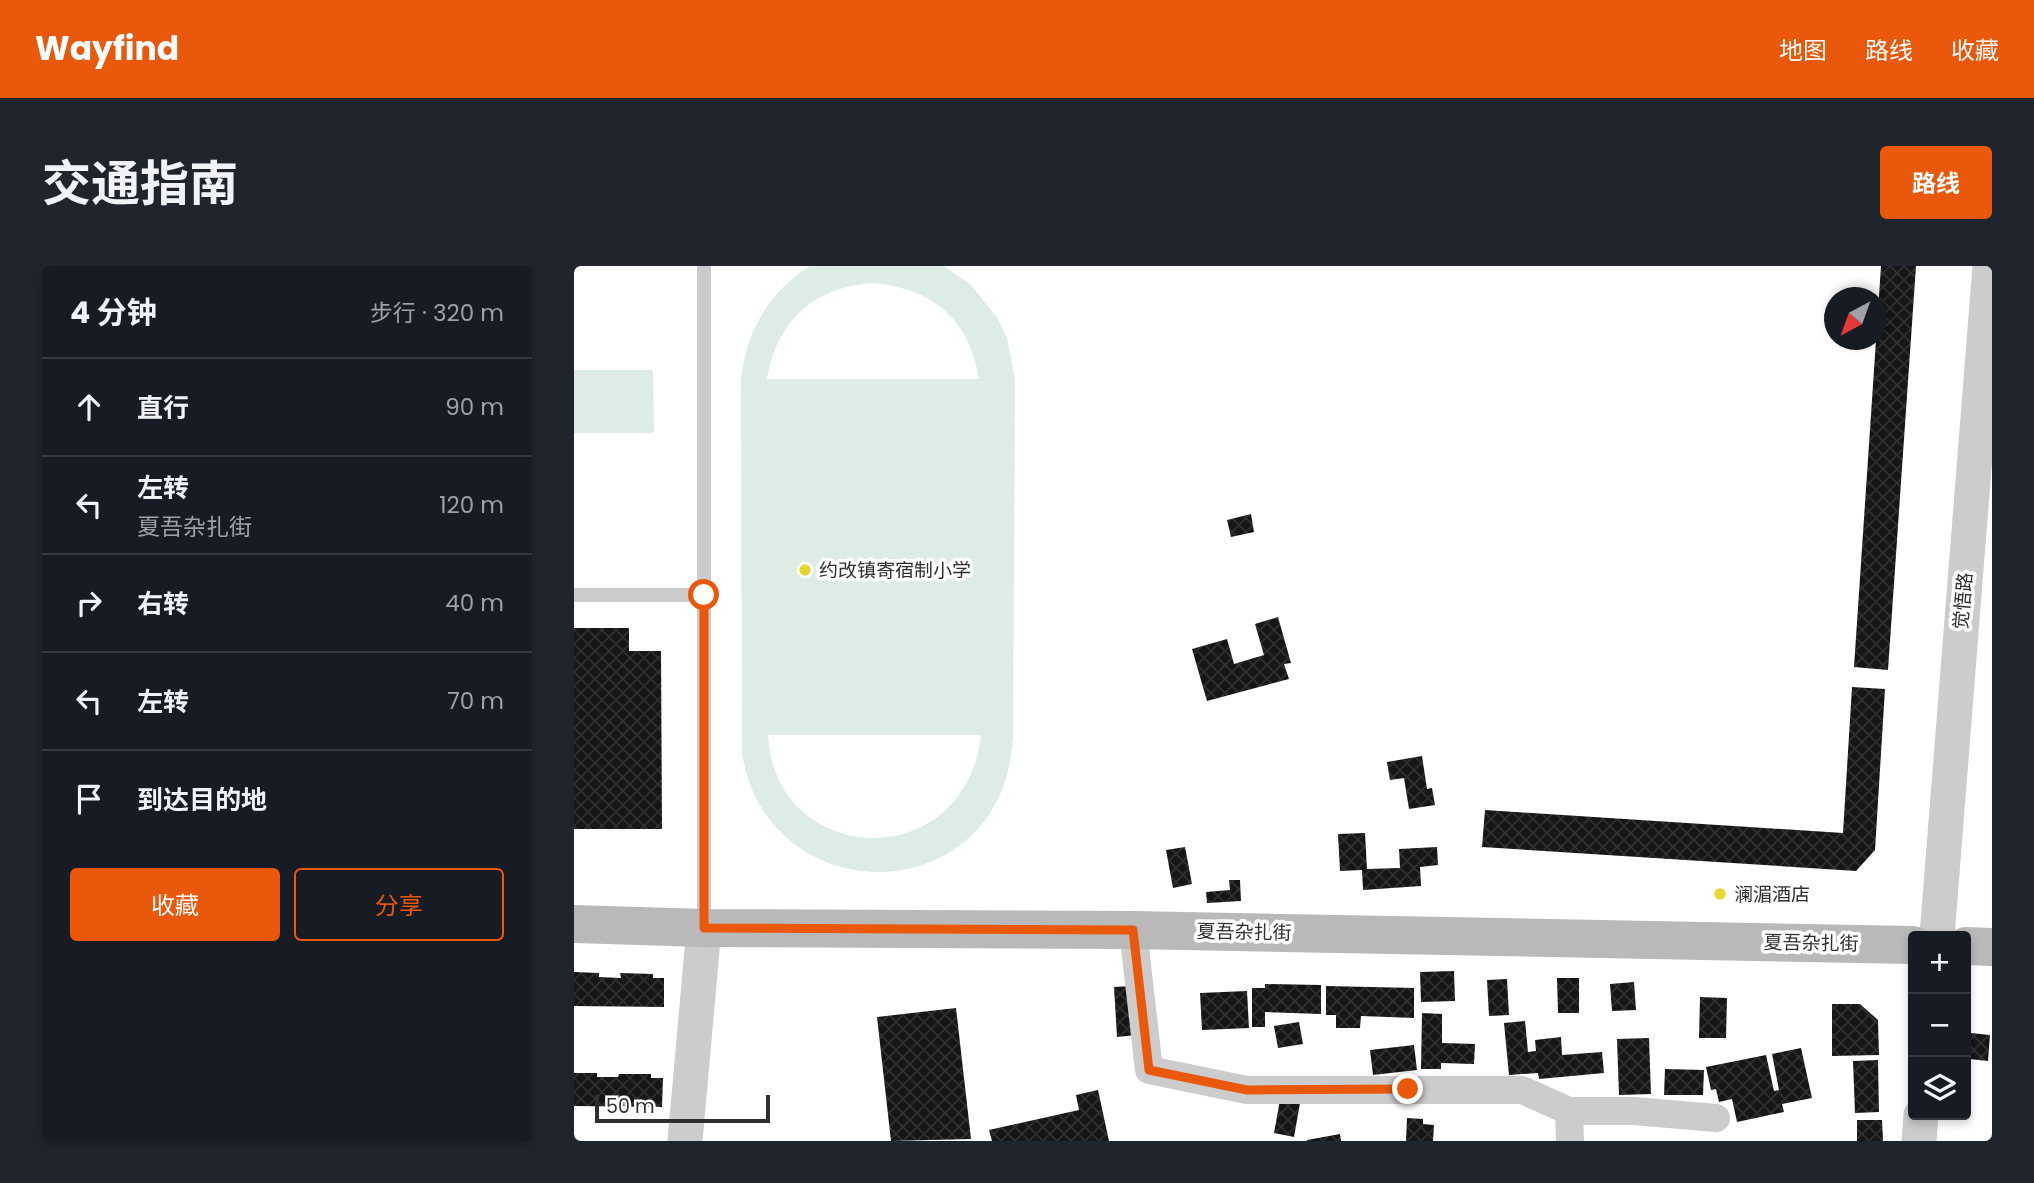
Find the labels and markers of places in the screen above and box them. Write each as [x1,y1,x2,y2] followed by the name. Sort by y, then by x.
[819,557,971,584] place label: 约改镇寄宿制小学
[797,562,813,578] marker: 约改镇寄宿制小学
[1734,881,1810,908] place label: 澜湄酒店
[1712,886,1728,902] marker: 澜湄酒店

